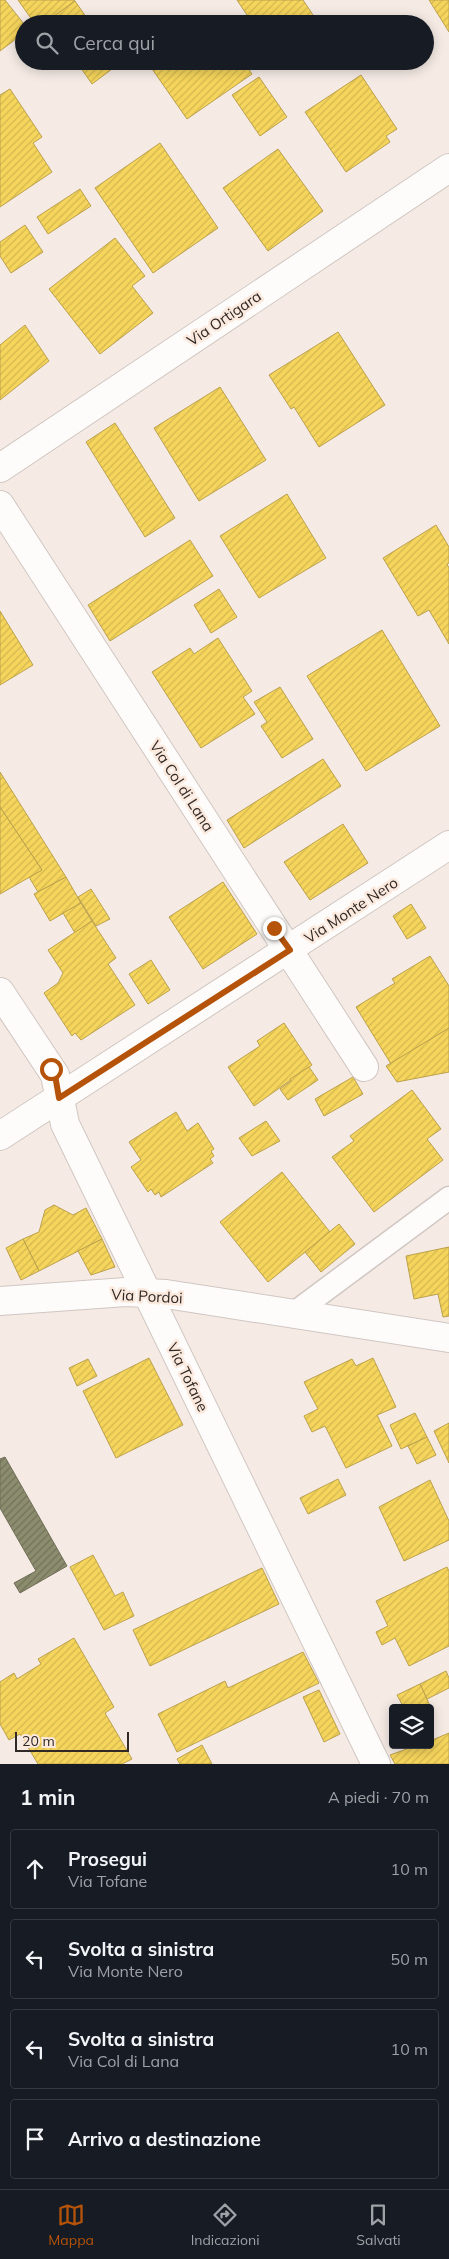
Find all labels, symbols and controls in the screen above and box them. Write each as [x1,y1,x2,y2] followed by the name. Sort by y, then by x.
[15,15,434,70] search box
[33,29,61,57] icon: search
[73,31,155,55] text: Cerca qui
[183,286,265,350] street label: Via Ortigara
[146,737,218,835] street label: Via Col di Lana
[301,873,401,947] street label: Via Monte Nero
[263,917,286,940] route end
[40,1058,63,1081] route start
[111,1285,183,1307] street label: Via Pordoi
[163,1339,213,1415] street label: Via Tofane
[389,1704,434,1749] map controls
[389,1704,434,1749] button: layers
[15,1729,129,1752] scale bar
[22,1732,55,1750] text: 20 m
[20,1784,75,1810] text: 1 min
[328,1787,429,1807] text: A piedi · 70 m
[68,1847,147,1871] text: Prosegui
[21,1855,49,1883] icon: ahead
[391,1859,428,1879] text: 10 m
[68,1871,147,1891] text: Via Tofane
[68,1937,214,1961] text: Svolta a sinistra
[21,1945,49,1973] icon: left
[391,1949,428,1969] text: 50 m
[68,1961,183,1981] text: Via Monte Nero
[68,2027,214,2051] text: Svolta a sinistra
[21,2035,49,2063] icon: left
[391,2039,428,2059] text: 10 m
[68,2051,179,2071] text: Via Col di Lana
[21,2125,49,2153] icon: arrive
[68,2127,261,2151] text: Arrivo a destinazione
[48,2201,94,2249] tab: Mappa
[191,2201,260,2249] tab: Indicazioni
[356,2201,401,2249] tab: Salvati

